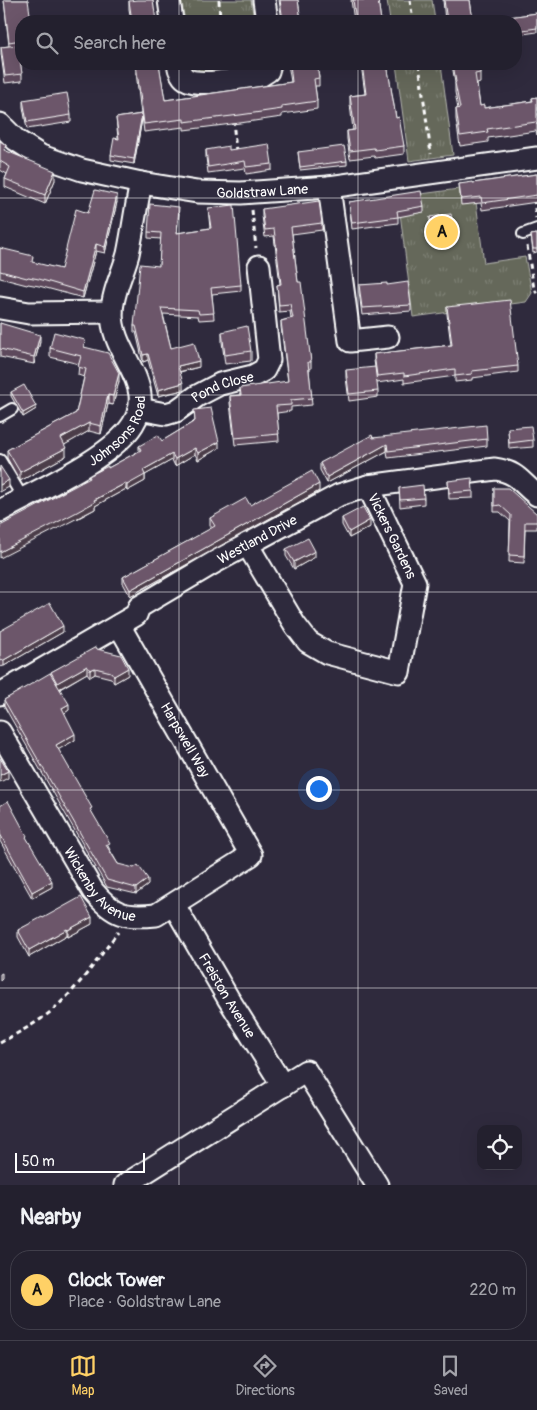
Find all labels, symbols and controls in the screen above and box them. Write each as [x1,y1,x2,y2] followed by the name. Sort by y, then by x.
[15,15,522,70] search box
[33,29,61,57] icon: search
[73,31,166,55] text: Search here
[216,180,309,202] street label: Goldstraw Lane
[426,213,458,251] pin: A
[188,368,255,406] street label: Pond Close
[85,395,149,469] street label: Johnsons Road
[364,490,420,582] street label: Vickers Gardens
[214,511,300,568] street label: Westland Drive
[157,699,213,781] street label: Harpswell Way
[306,776,332,802] your location
[61,844,136,925] street label: Wickenby Avenue
[195,950,259,1041] street label: Freiston Avenue
[477,1125,522,1170] map controls
[477,1125,522,1170] button: locate
[15,1150,145,1173] scale bar
[22,1153,55,1170] text: 50 m
[20,1204,81,1231] text: Nearby
[68,1268,165,1292] text: Clock Tower
[32,1280,42,1300] text: A
[470,1280,516,1300] text: 220 m
[68,1292,221,1312] text: Place · Goldstraw Lane
[69,1352,97,1399] tab: Map
[235,1352,295,1399] tab: Directions
[433,1352,468,1399] tab: Saved

